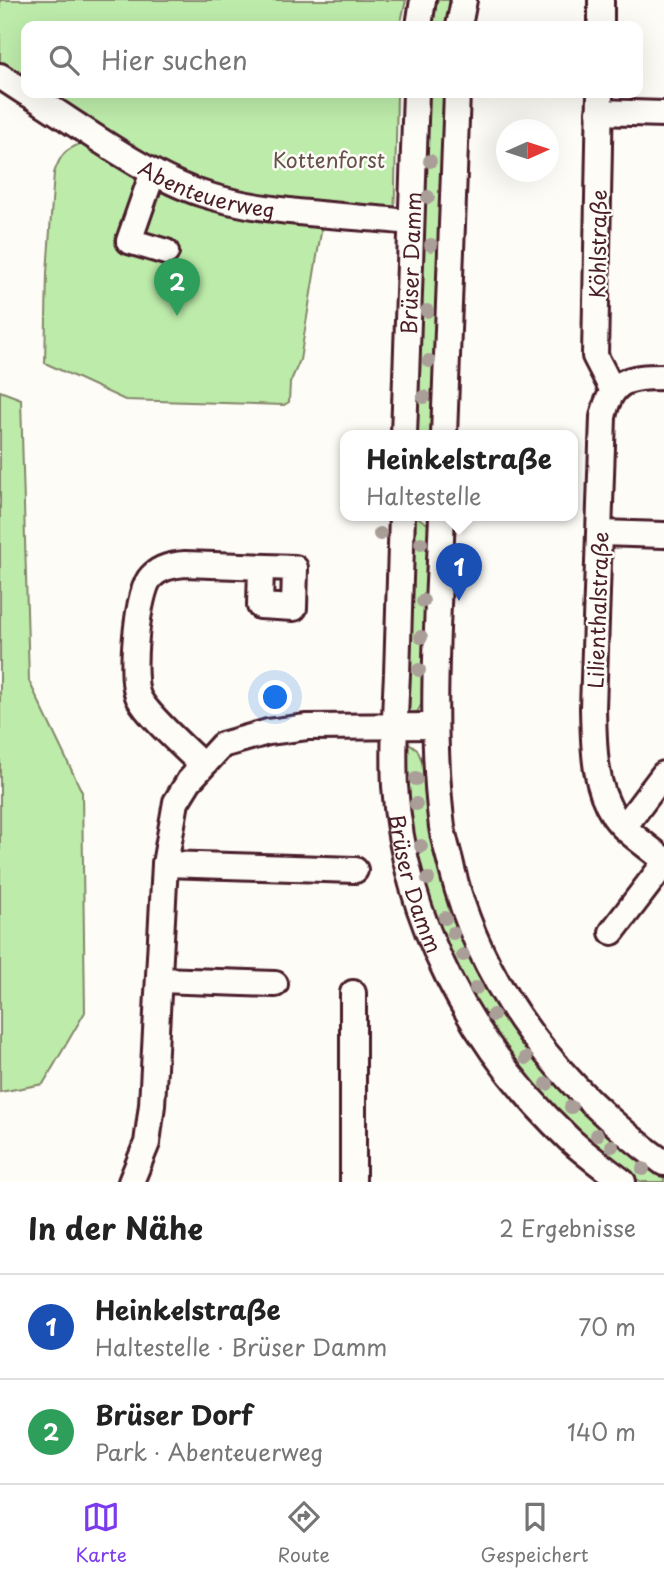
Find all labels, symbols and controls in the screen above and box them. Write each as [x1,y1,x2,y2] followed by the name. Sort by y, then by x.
[21,21,643,98] search box
[101,40,248,79] text: Hier suchen
[45,41,83,79] icon: search
[496,119,559,182] north arrow
[273,143,385,175] park label: Kottenforst
[133,151,277,225] street label: Abenteuerweg
[580,189,614,299] street label: Köhlstraße
[392,191,429,335] street label: Brüser Damm
[154,258,200,316] pin: 2
[340,430,578,521] popup
[366,439,552,478] text: Heinkelstraße
[366,478,482,513] text: Haltestelle
[578,531,616,689] street label: Lilienthalstraße
[436,543,482,601] pin: 1
[258,680,292,714] your location
[382,812,451,958] street label: Brüser Damm
[28,1205,203,1250] text: In der Nähe
[499,1210,636,1245] text: 2 Ergebnisse
[95,1290,281,1329] text: Heinkelstraße
[46,1309,57,1344] text: 1
[578,1309,636,1344] text: 70 m
[95,1329,387,1364] text: Haltestelle · Brüser Damm
[95,1395,253,1434] text: Brüser Dorf
[43,1414,59,1449] text: 2
[567,1414,636,1449] text: 140 m
[95,1434,323,1469] text: Park · Abenteuerweg
[75,1498,127,1568] tab: Karte
[278,1498,330,1568] tab: Route
[481,1498,589,1568] tab: Gespeichert

